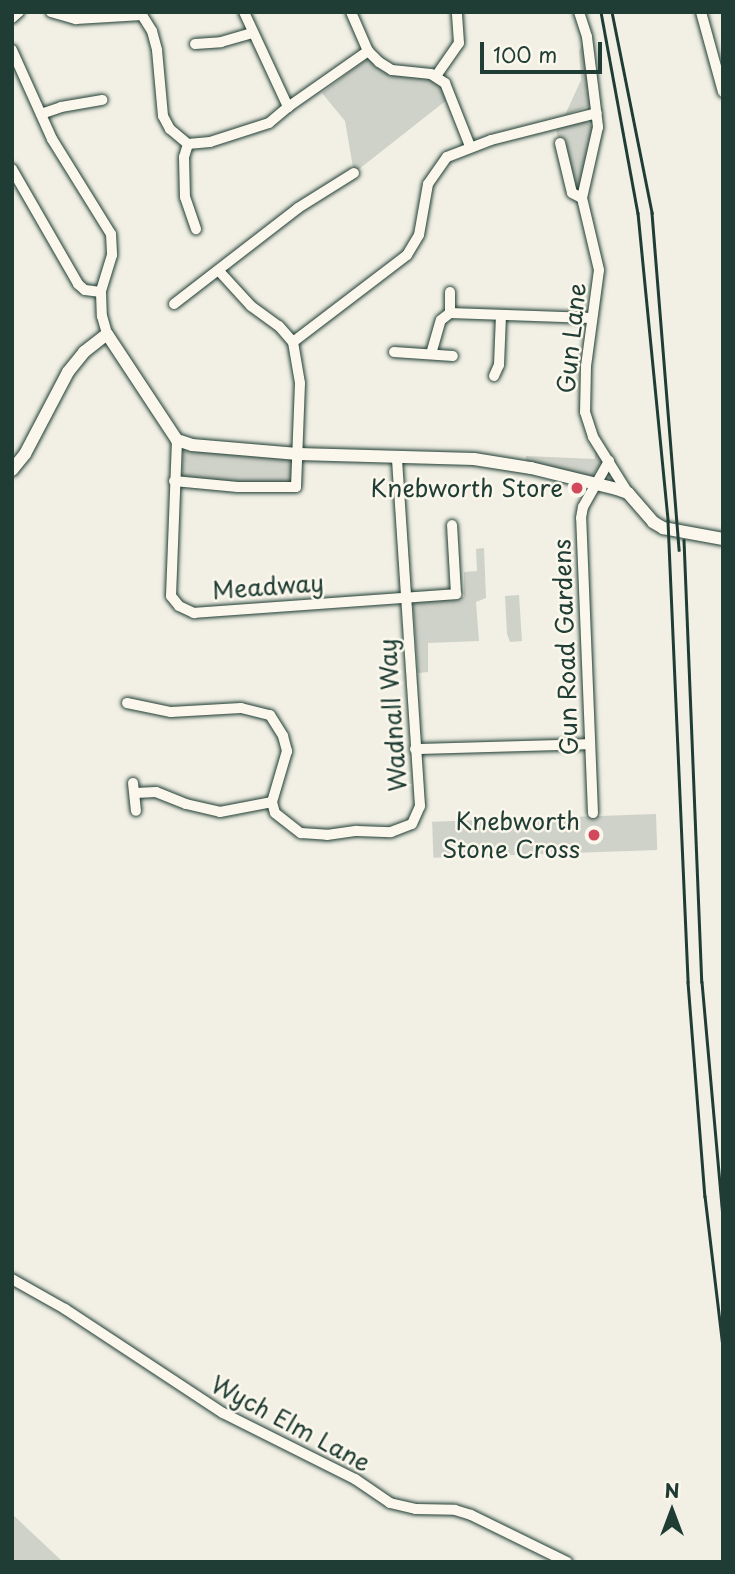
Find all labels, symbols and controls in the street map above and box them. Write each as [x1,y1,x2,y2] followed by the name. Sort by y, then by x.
[483,28,606,72] scale bar
[493,38,557,70] text: 100 m
[551,281,591,395] street label: Gun Lane
[370,474,563,502] place label: Knebworth Store
[569,480,585,496] marker: Knebworth Store
[547,538,583,756] street label: Gun Road Gardens
[211,568,325,604] street label: Meadway
[372,637,412,793] street label: Wadnall Way
[443,807,580,863] place label: Knebworth Stone Cross
[586,827,602,843] marker: Knebworth Stone Cross
[206,1368,376,1478] street label: Wych Elm Lane
[637,1476,707,1546] north arrow
[664,1476,680,1504] text: N

